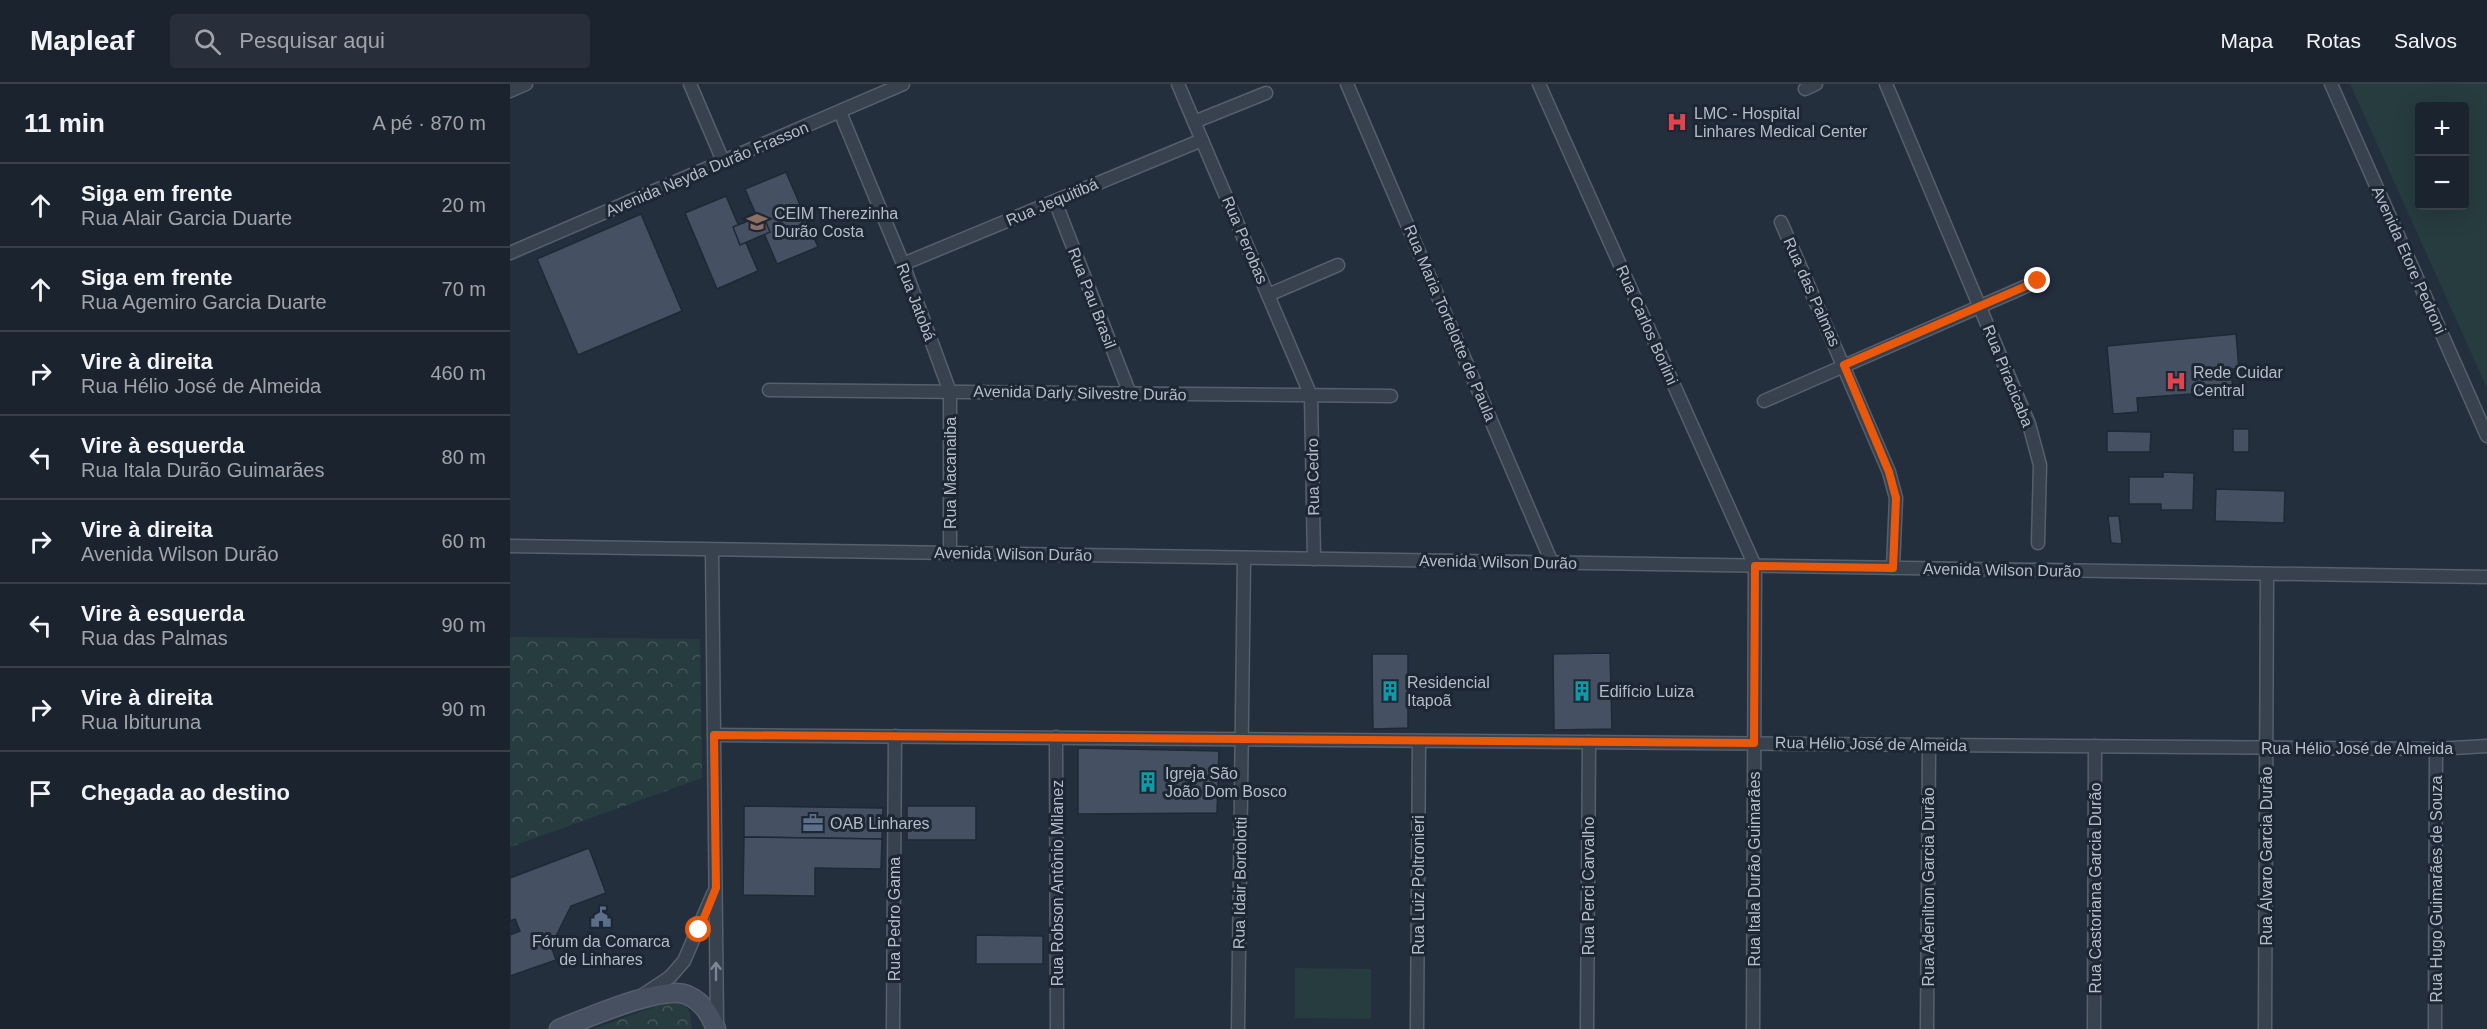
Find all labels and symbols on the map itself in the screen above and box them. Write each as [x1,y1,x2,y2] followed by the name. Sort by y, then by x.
[1694,105,1868,140] place label: LMC - Hospital Linhares Medical Center
[1665,110,1689,134] hospital icon: LMC - Hospital Linhares Medical Center
[603,118,811,220] street label: Avenida Neyda Durão Frasson
[1004,175,1100,229] street label: Rua Jequitibá
[2369,184,2449,336] street label: Avenida Etore Pedroni
[1219,194,1271,286] street label: Rua Perobas
[774,205,898,240] place label: CEIM Therezinha Durão Costa
[745,210,769,234] school or university icon: CEIM Therezinha Durão Costa
[1401,222,1499,424] street label: Rua Maria Tortelotte de Paula
[1780,235,1844,349] street label: Rua das Palmas
[1065,245,1119,351] street label: Rua Pau Brasil
[893,261,939,343] street label: Rua Jatobá
[1613,263,1681,387] street label: Rua Carlos Borlini
[2024,267,2050,293] route end
[1980,323,2036,430] street label: Rua Piracicaba
[2193,364,2284,399] place label: Rede Cuidar Central
[2164,369,2188,393] hospital icon: Rede Cuidar Central
[973,383,1187,403] street label: Avenida Darly Silvestre Durão
[942,417,959,529] street label: Rua Macanaiba
[1304,438,1322,516] street label: Rua Cedro
[934,544,1092,564] street label: Avenida Wilson Durão
[1419,552,1577,572] street label: Avenida Wilson Durão
[1923,560,2081,580] street label: Avenida Wilson Durão
[1407,674,1490,709] place label: Residencial Itapoã
[1378,679,1402,703] building icon: Residencial Itapoã
[1570,679,1594,703] building icon: Edifício Luiza
[1599,683,1694,700] place label: Edifício Luiza
[1775,734,1967,754] street label: Rua Hélio José de Almeida
[2261,740,2453,757] street label: Rua Hélio José de Almeida
[1165,765,1287,800] place label: Igreja São João Dom Bosco
[2257,767,2275,945] street label: Rua Álvaro Garcia Durão
[1136,770,1160,794] building icon: Igreja São João Dom Bosco
[1746,772,1763,966] street label: Rua Itala Durão Guimarães
[2428,776,2445,1002] street label: Rua Hugo Guimarães de Souza
[1049,780,1066,986] street label: Rua Robson Antônio Milanez
[2087,783,2104,993] street label: Rua Castoriana Garcia Durão
[1920,787,1937,987] street label: Rua Adenilton Garcia Durão
[801,811,825,835] office icon: OAB Linhares
[830,815,930,832] place label: OAB Linhares
[1410,815,1427,955] street label: Rua Luiz Poltronieri
[1230,817,1250,949] street label: Rua Idair Bortolotti
[1580,817,1597,955] street label: Rua Perci Carvalho
[886,857,903,981] street label: Rua Pedro Gama
[589,905,613,929] public building icon: Fórum da Comarca de Linhares
[685,916,711,942] route start
[532,933,670,968] place label: Fórum da Comarca de Linhares
[710,961,722,981] one-way arrow

